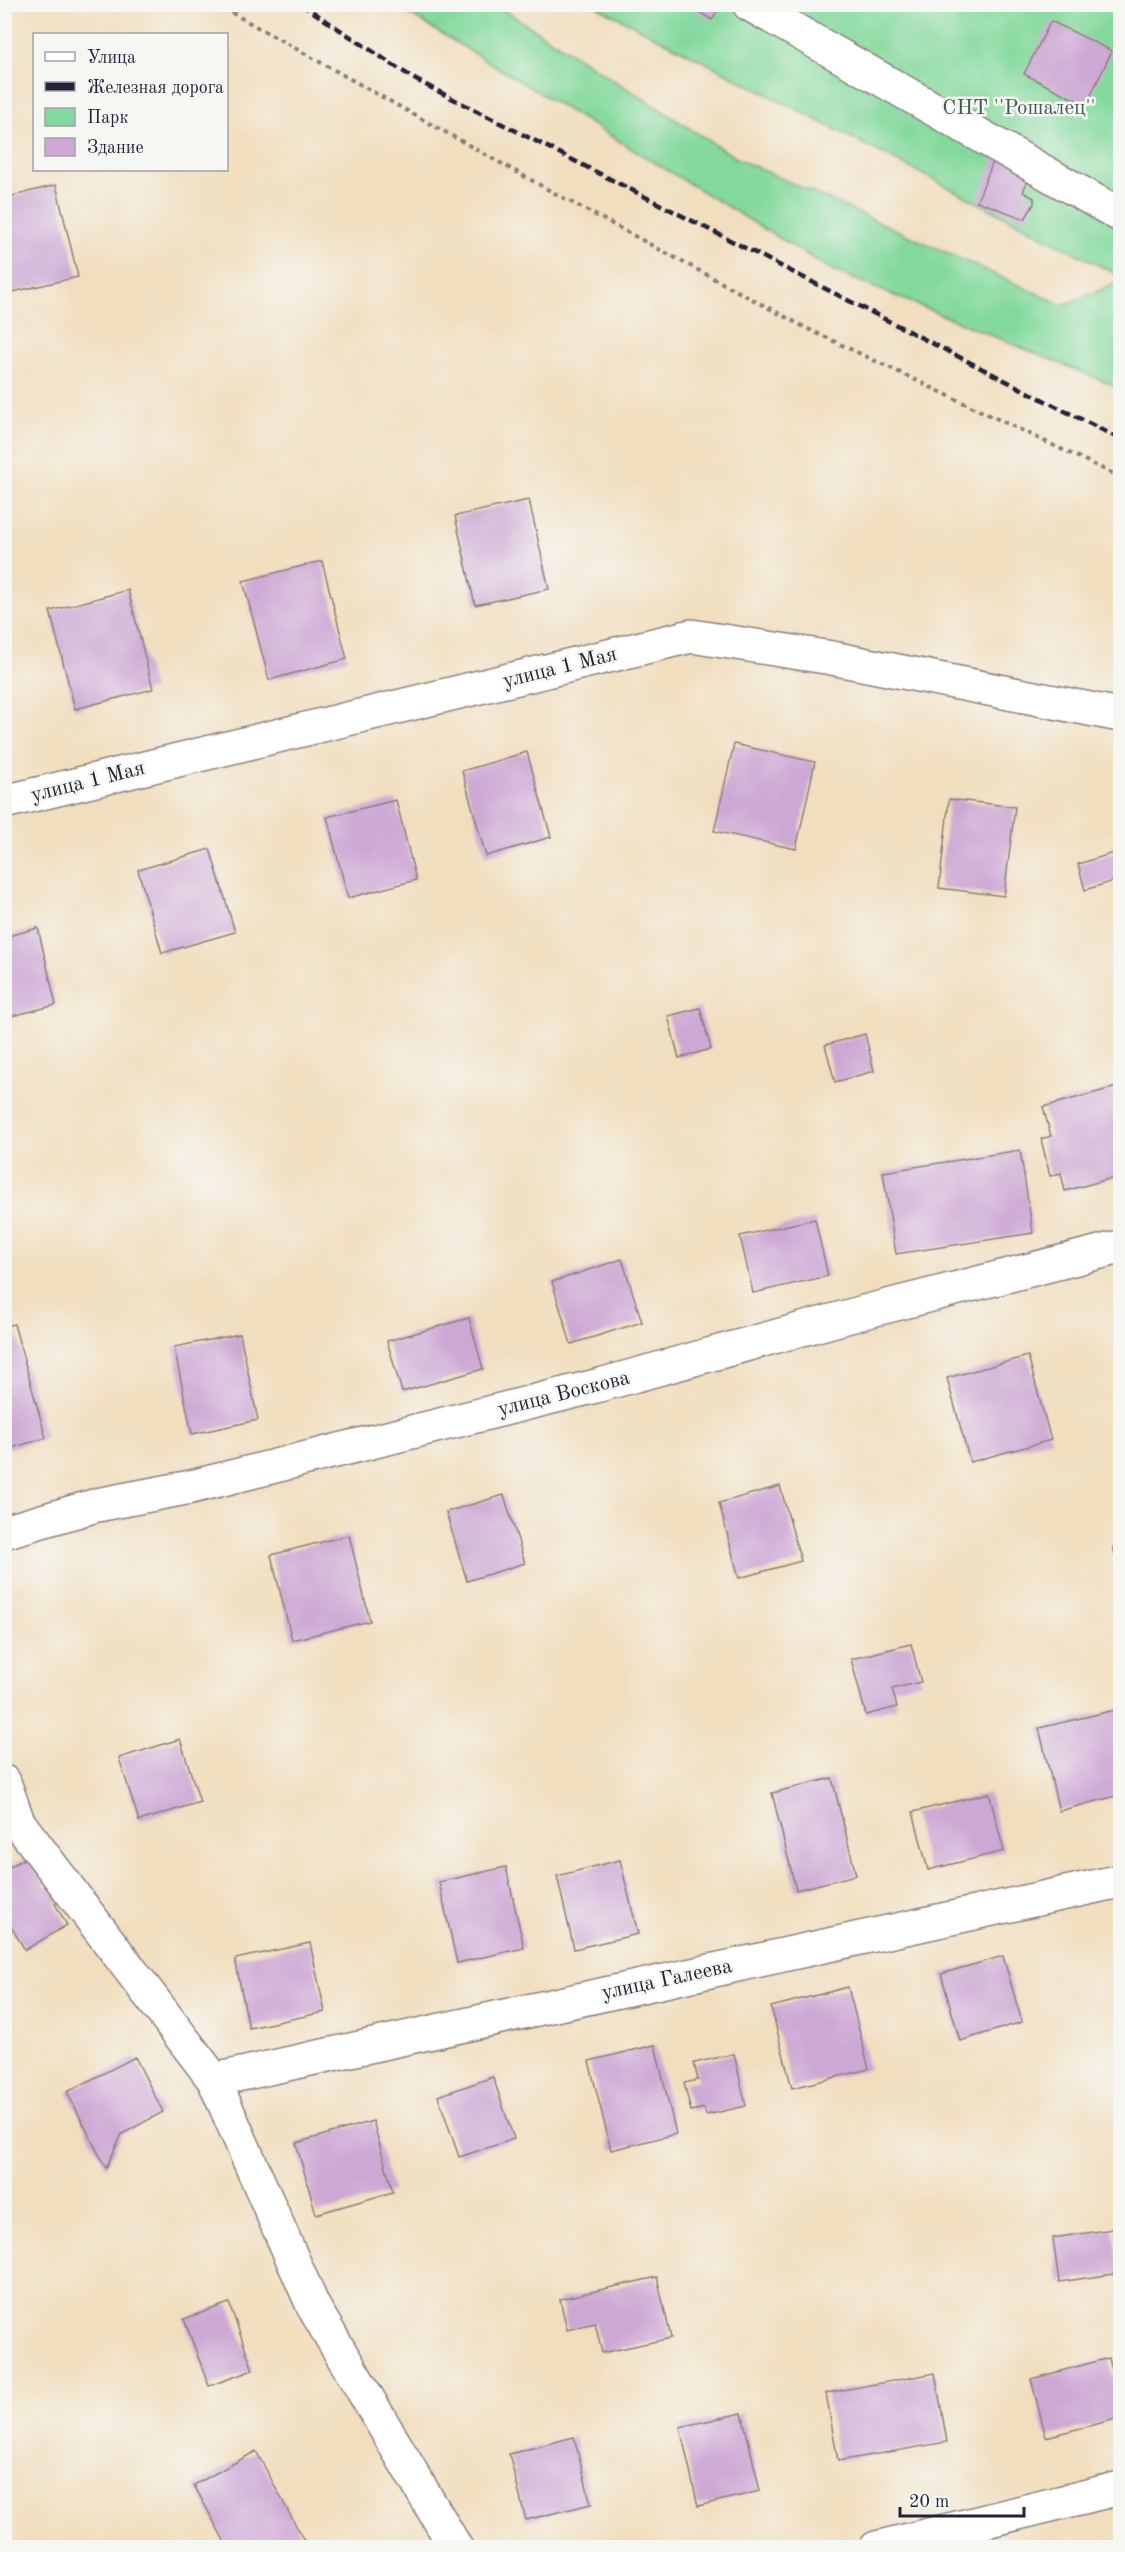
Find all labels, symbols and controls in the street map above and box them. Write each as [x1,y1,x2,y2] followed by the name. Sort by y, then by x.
[33,33,228,171] legend
[87,49,136,67] text: Улица
[87,79,224,97] text: Железная дорога
[942,98,1096,119] park label: СНТ ''Рошалец''
[87,109,128,127] text: Парк
[87,139,144,157] text: Здание
[501,644,619,692] street label: улица 1 Мая
[29,758,147,806] street label: улица 1 Мая
[496,1367,632,1421] street label: улица Воскова
[600,1956,734,2004] street label: улица Галеева
[900,2480,1024,2518] scale bar
[909,2493,949,2511] text: 20 m

